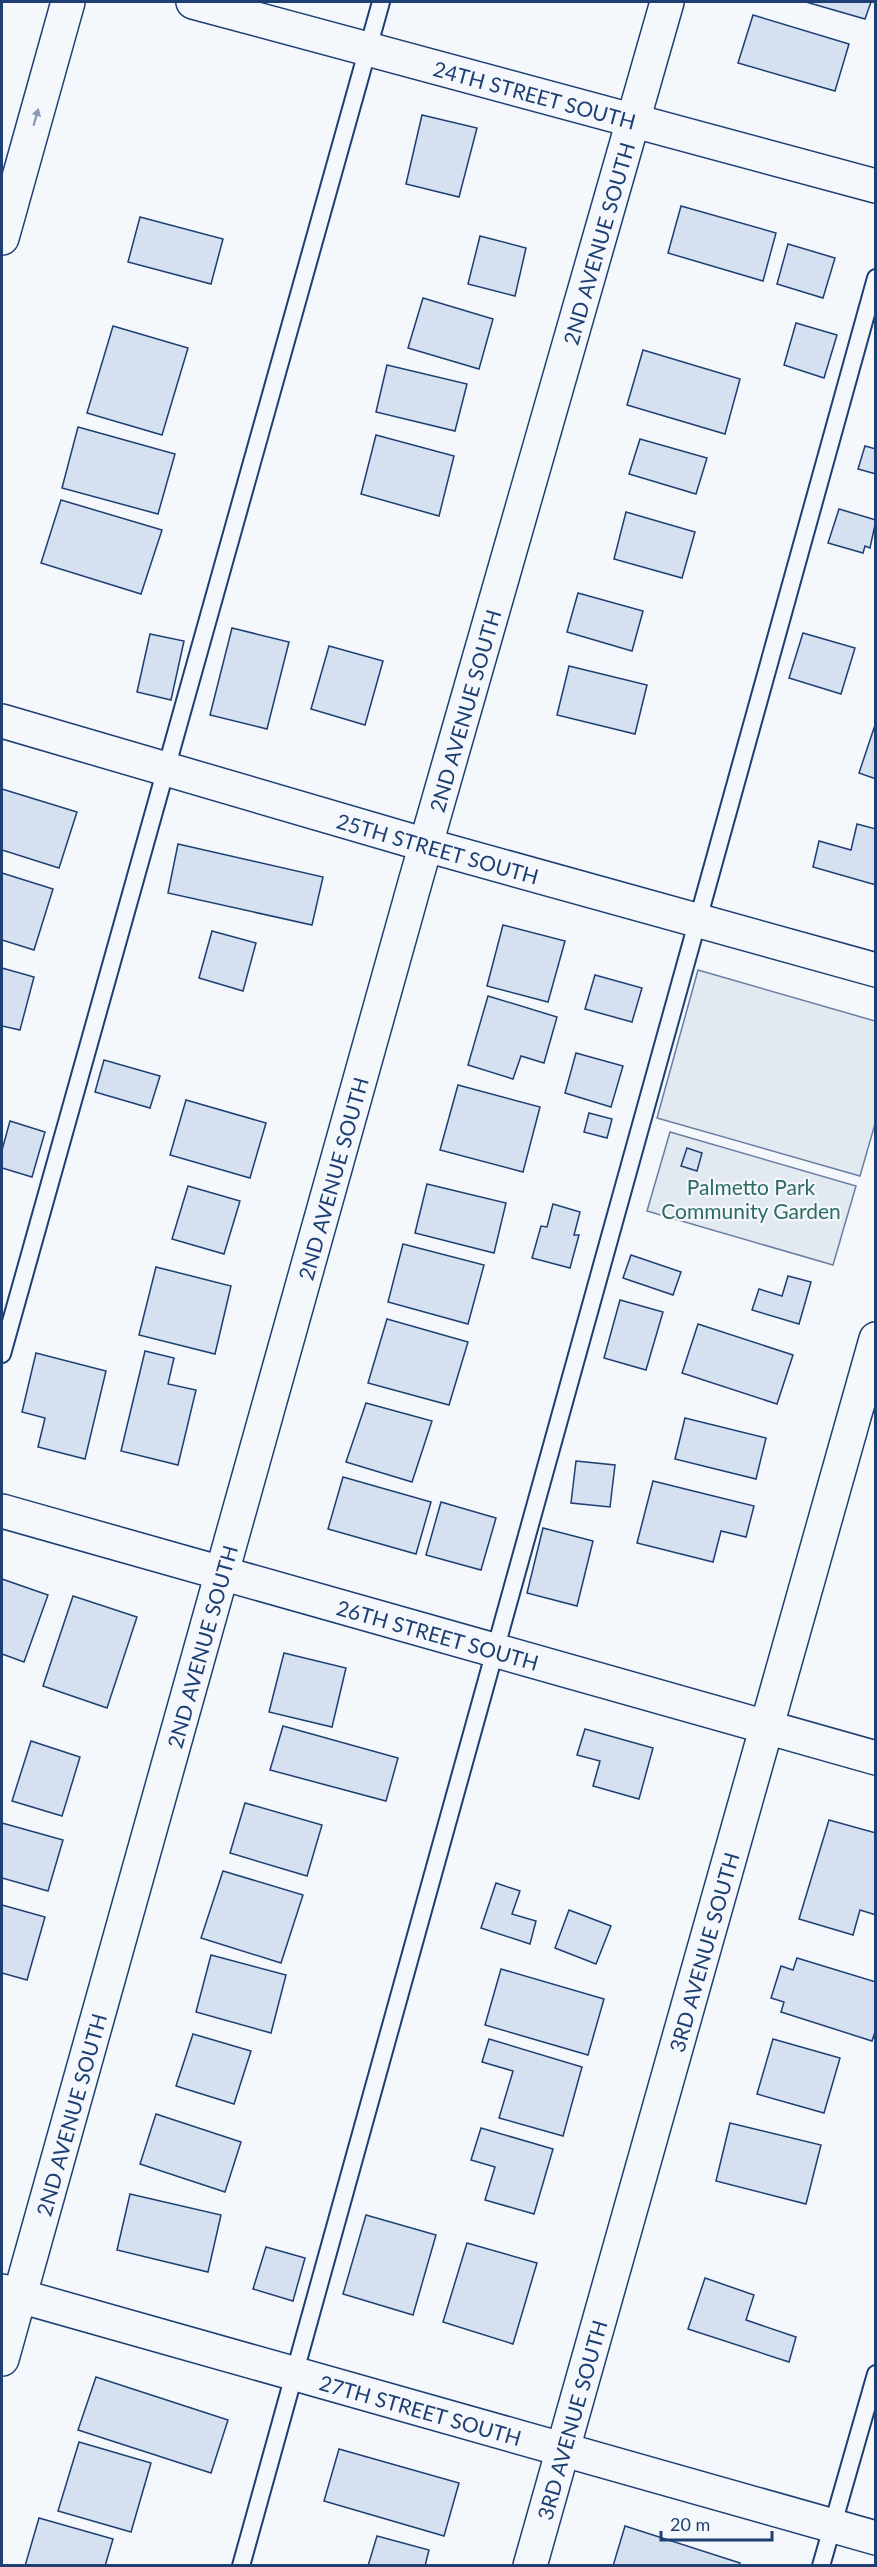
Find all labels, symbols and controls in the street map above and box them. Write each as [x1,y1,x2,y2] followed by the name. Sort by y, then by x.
[431,55,639,133] street label: 24TH STREET SOUTH
[32,108,41,126] one-way arrow
[557,139,639,347] street label: 2ND AVENUE SOUTH
[423,606,505,815] street label: 2ND AVENUE SOUTH
[334,807,542,888] street label: 25TH STREET SOUTH
[292,1074,373,1283] street label: 2ND AVENUE SOUTH
[661,1174,841,1223] park label: Palmetto Park Community Garden
[161,1542,242,1751] street label: 2ND AVENUE SOUTH
[334,1594,542,1675] street label: 26TH STREET SOUTH
[663,1849,743,2055] street label: 3RD AVENUE SOUTH
[30,2010,111,2219] street label: 2ND AVENUE SOUTH
[531,2317,611,2523] street label: 3RD AVENUE SOUTH
[317,2369,524,2450] street label: 27TH STREET SOUTH
[661,2504,772,2542] scale bar
[670,2513,710,2535] text: 20 m

